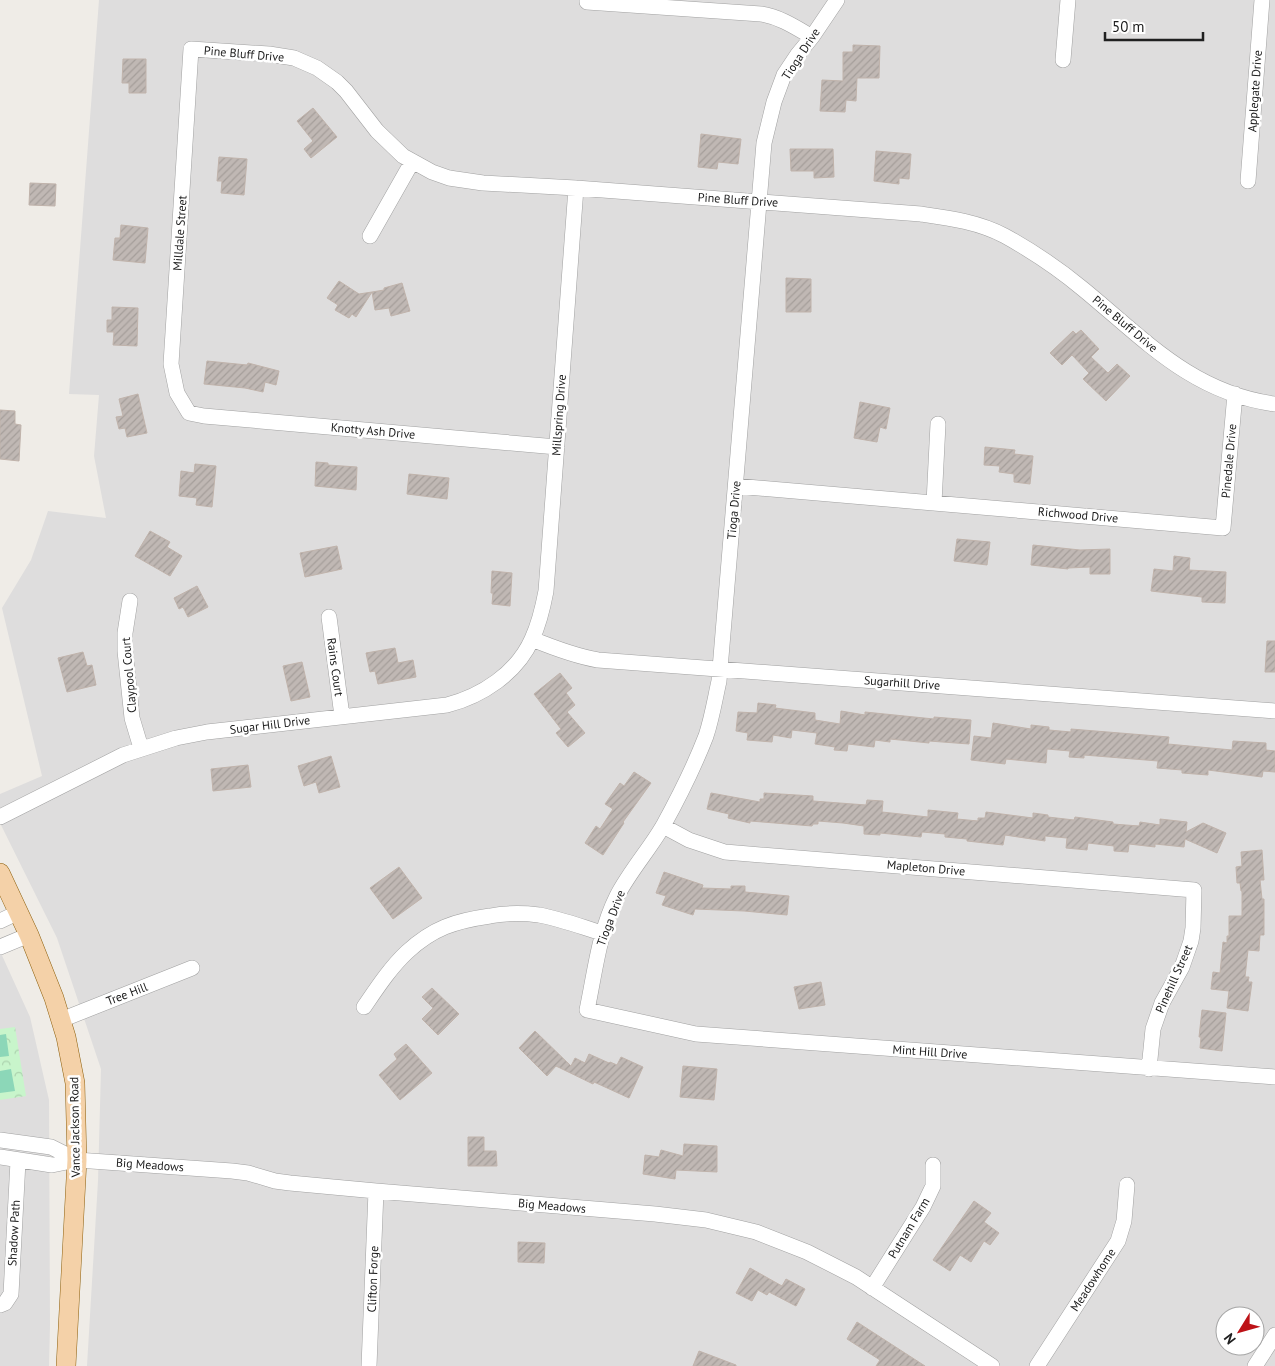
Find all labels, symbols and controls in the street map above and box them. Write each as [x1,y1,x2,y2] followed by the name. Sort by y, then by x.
[1105,10,1202,42] scale bar
[1112,17,1145,36] text: 50 m
[778,25,823,82] street label: Tioga Drive
[203,43,285,64] street label: Pine Bluff Drive
[1244,50,1265,132] street label: Applegate Drive
[697,189,779,210] street label: Pine Bluff Drive
[169,195,190,271] street label: Milldale Street
[1090,292,1161,355] street label: Pine Bluff Drive
[548,374,569,456] street label: Millspring Drive
[330,419,416,442] street label: Knotty Ash Drive
[1218,423,1239,499] street label: Pinedale Drive
[723,480,744,540] street label: Tioga Drive
[1037,504,1119,525] street label: Richwood Drive
[118,637,139,713] street label: Claypool Court
[324,637,347,697] street label: Rains Court
[864,672,941,693] street label: Sugarhill Drive
[229,712,311,737] street label: Sugar Hill Drive
[886,857,966,878] street label: Mapleton Drive
[593,888,628,948] street label: Tioga Drive
[1152,942,1195,1015] street label: Pinehill Street
[104,979,150,1008] street label: Tree Hill
[892,1041,968,1062] street label: Mint Hill Drive
[66,1077,83,1178] street label: Vance Jackson Road
[116,1155,184,1174] street label: Big Meadows
[517,1195,587,1216] street label: Big Meadows
[885,1195,933,1261] street label: Putnam Farm
[4,1199,23,1266] street label: Shadow Path
[364,1245,381,1313] street label: Clifton Forge
[1067,1245,1118,1314] street label: Meadowhome
[1215,1306,1265,1356] north arrow
[1220,1330,1240,1348] text: N

